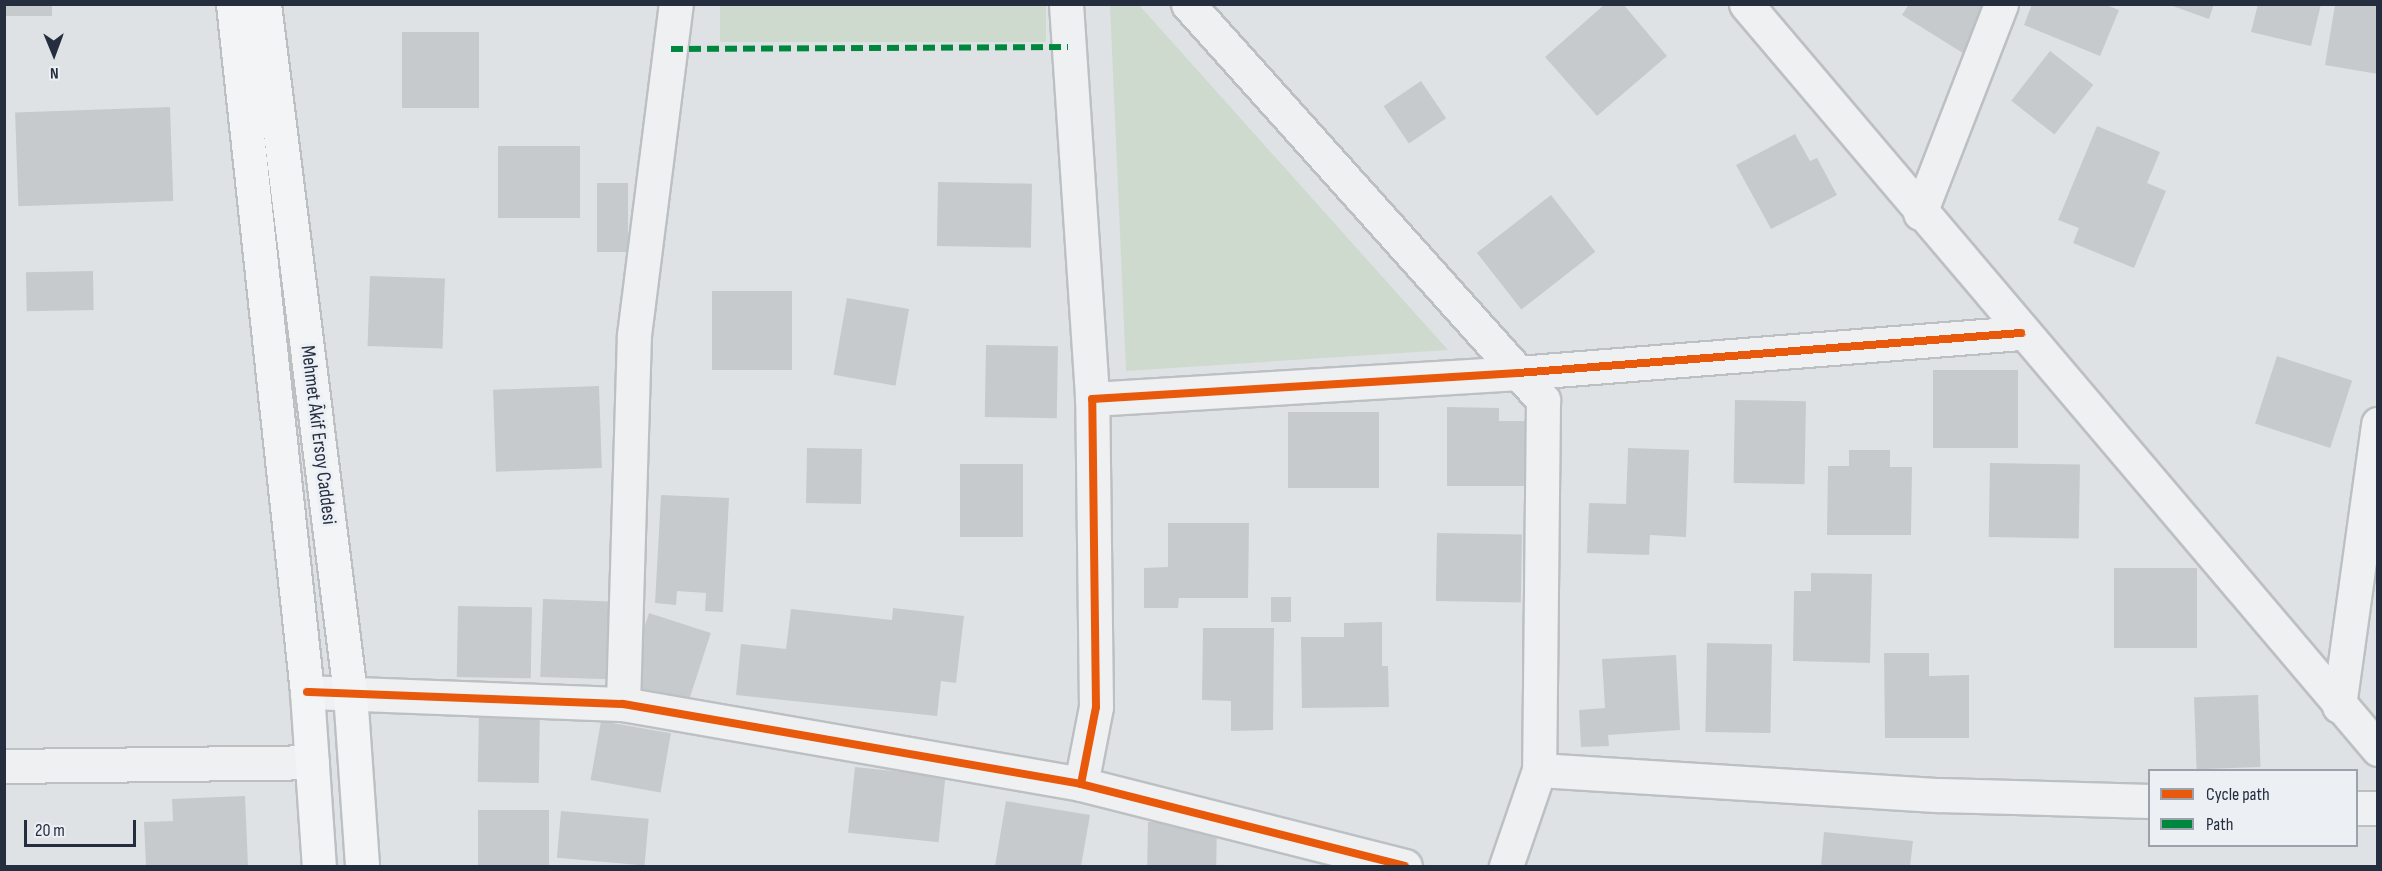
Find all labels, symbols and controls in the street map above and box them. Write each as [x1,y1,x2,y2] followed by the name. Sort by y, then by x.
[24,24,84,84] north arrow
[50,63,59,82] text: N
[295,344,341,526] street label: Mehmet Âkif Ersoy Caddesi
[2148,769,2358,847] legend
[2206,784,2270,805] text: Cycle path
[27,808,140,846] scale bar
[2206,814,2234,835] text: Path
[35,820,65,841] text: 20 m

